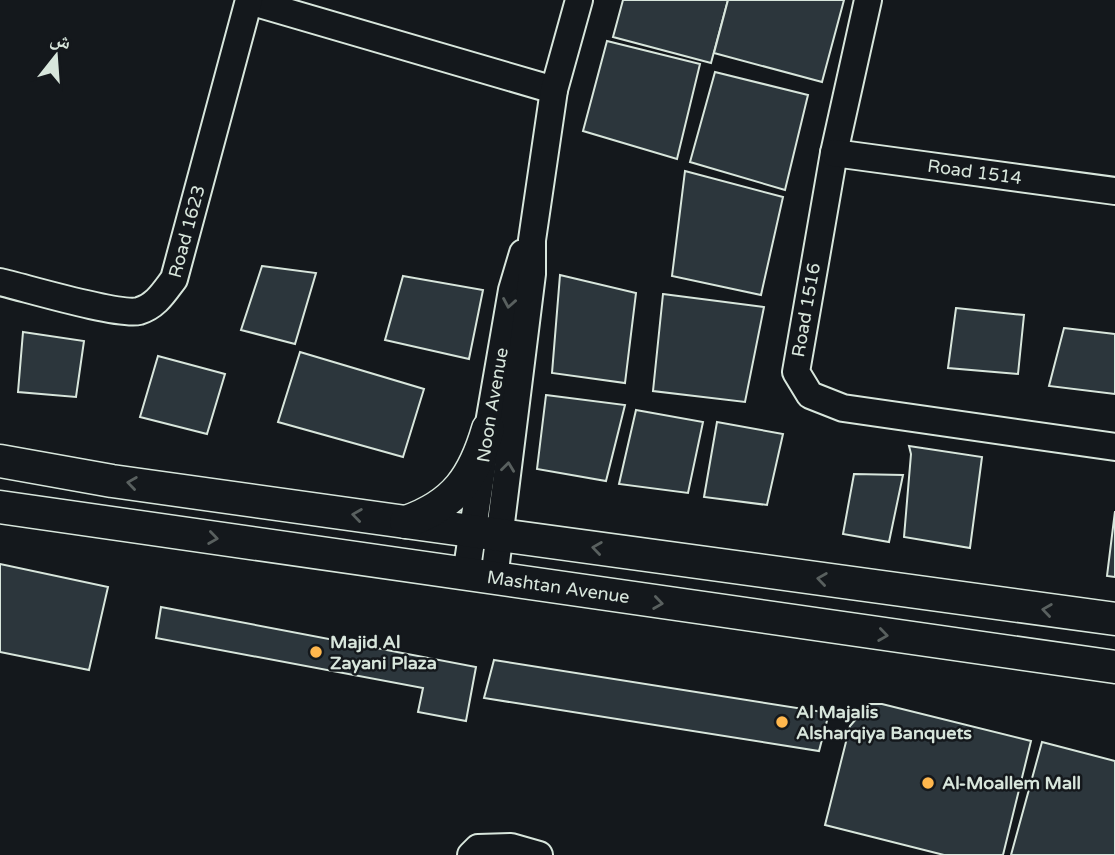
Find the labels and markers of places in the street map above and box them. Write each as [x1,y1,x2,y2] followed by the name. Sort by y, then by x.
[330,631,437,674] place label: Majid Al Zayani Plaza
[308,644,324,660] marker: Majid Al Zayani Plaza
[796,701,972,744] place label: Al Majalis Alsharqiya Banquets
[774,714,790,730] marker: Al Majalis Alsharqiya Banquets
[942,772,1081,794] place label: Al-Moallem Mall
[920,775,936,791] marker: Al-Moallem Mall

